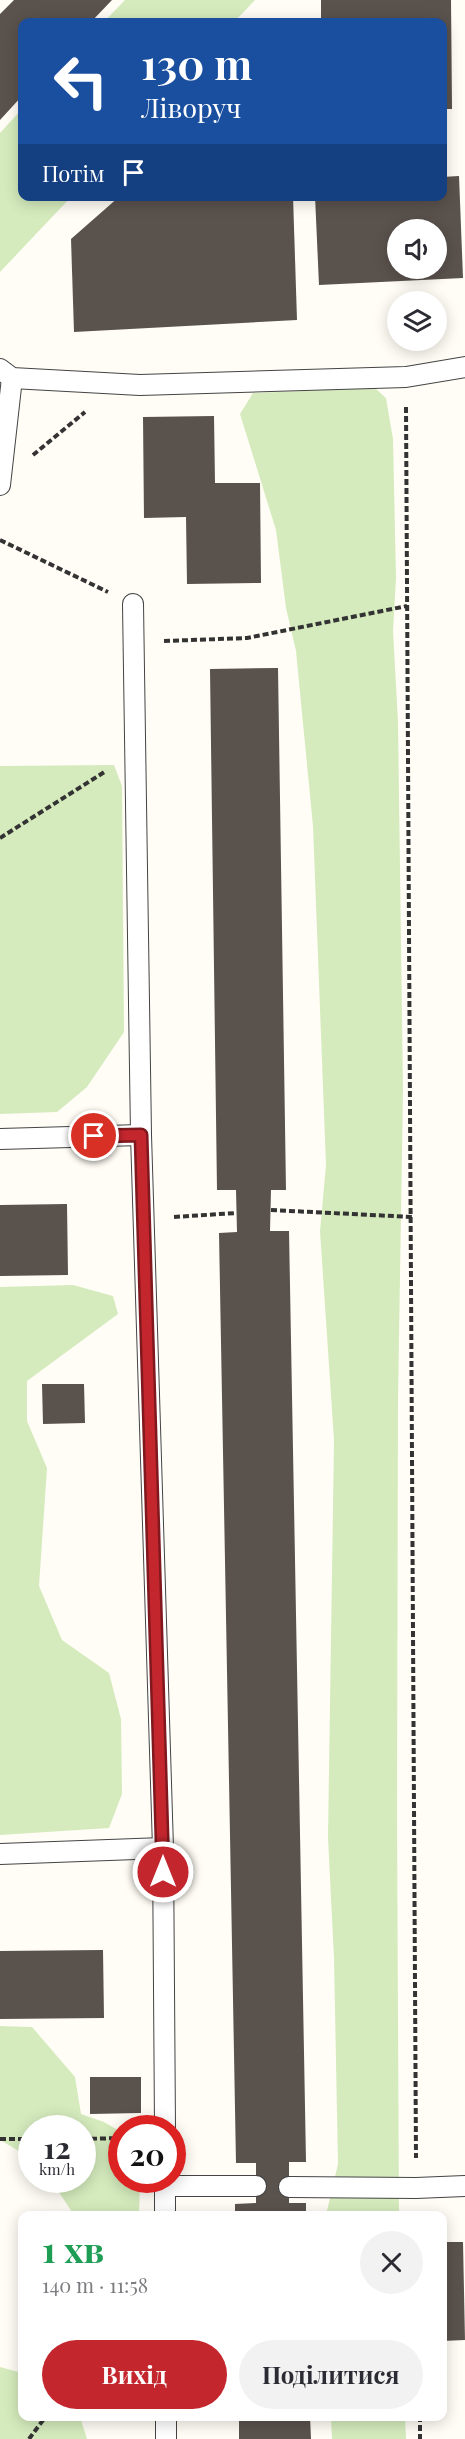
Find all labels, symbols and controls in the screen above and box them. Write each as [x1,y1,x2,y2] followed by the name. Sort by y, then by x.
[141,35,252,91] text: 130 m
[42,42,120,120] icon: left
[141,89,241,125] text: Ліворуч
[117,156,150,189] icon: arrive
[42,158,105,188] text: Потім
[387,219,447,351] map controls
[387,219,447,279] button: sound
[387,291,447,351] button: layers
[68,1110,119,1161] pin
[77,1119,110,1152] icon: arrive
[131,1840,195,1904] position arrow
[108,2115,186,2193] speed limit sign: 20
[43,2127,71,2167] text: 12
[39,2159,75,2179] text: km/h
[42,2224,104,2272] text: 1 хв
[360,2231,423,2294] button: close
[42,2271,148,2298] text: 140 m · 11:58
[42,2340,227,2409] button: Вихід
[239,2340,423,2409] button: Поділитися

